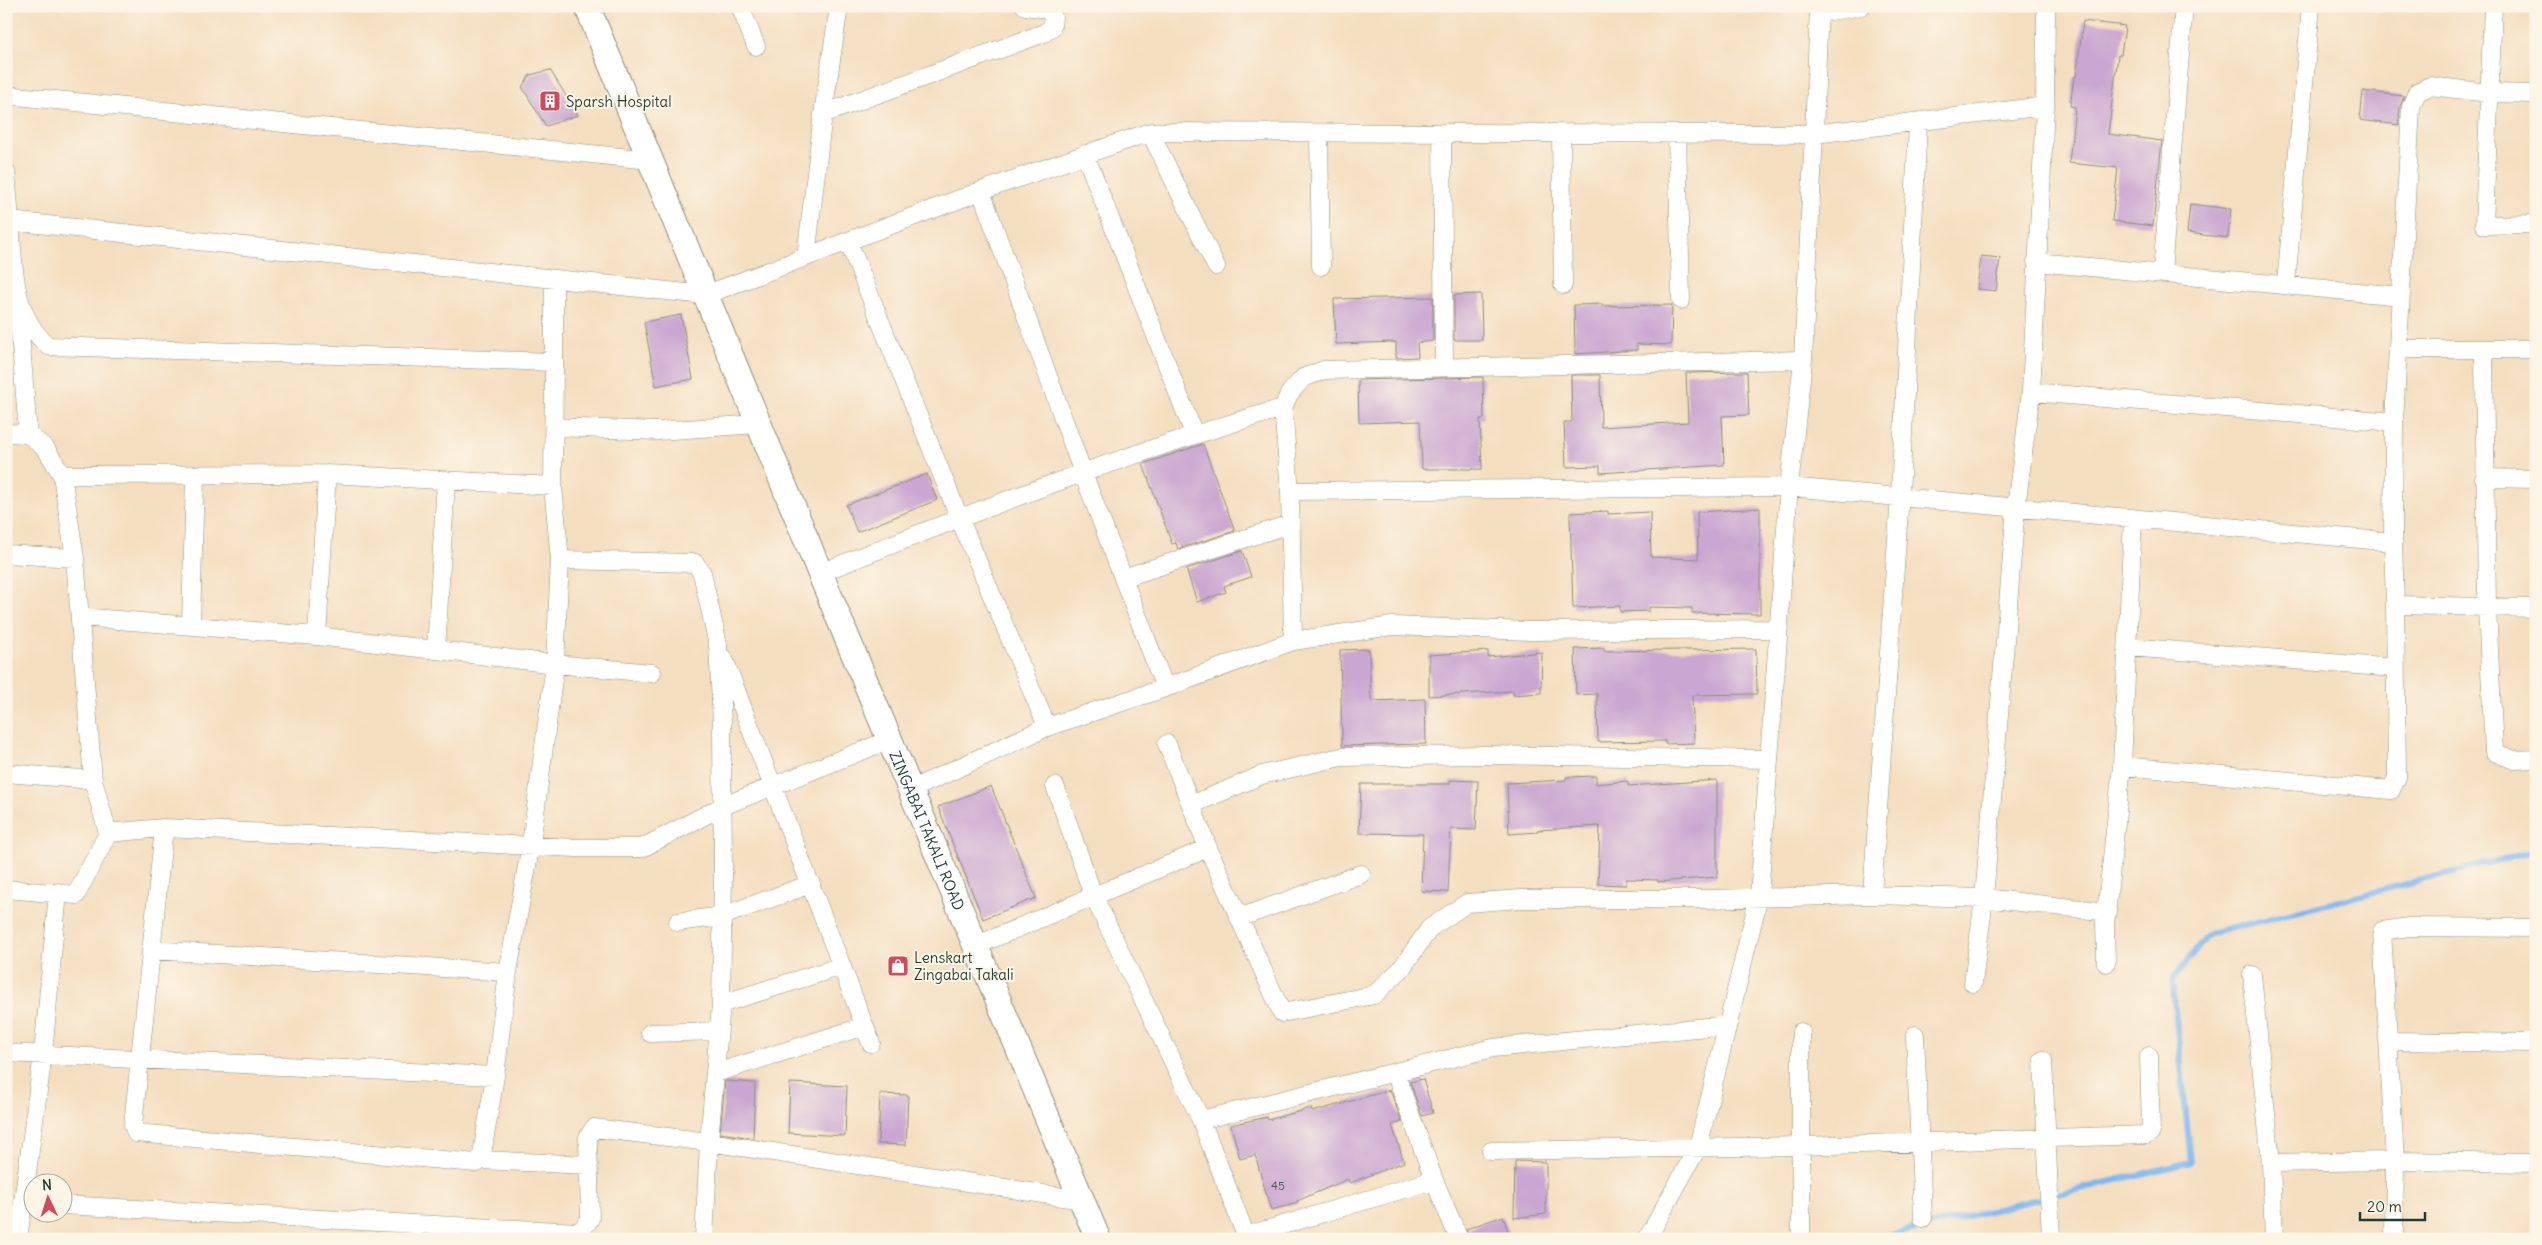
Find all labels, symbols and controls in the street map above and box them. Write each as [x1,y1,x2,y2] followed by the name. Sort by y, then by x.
[538,89,562,113] building icon: Sparsh Hospital
[566,92,672,111] place label: Sparsh Hospital
[886,748,969,913] street label: ZINGABAI TAKALI ROAD
[914,948,1014,984] place label: Lenskart Zingabai Takali
[886,954,910,978] shop icon: Lenskart Zingabai Takali
[22,1172,72,1222] north arrow
[42,1176,53,1194] text: N
[1271,1178,1285,1193] house number: 45
[2360,1190,2424,1222] scale bar
[2367,1197,2402,1216] text: 20 m

